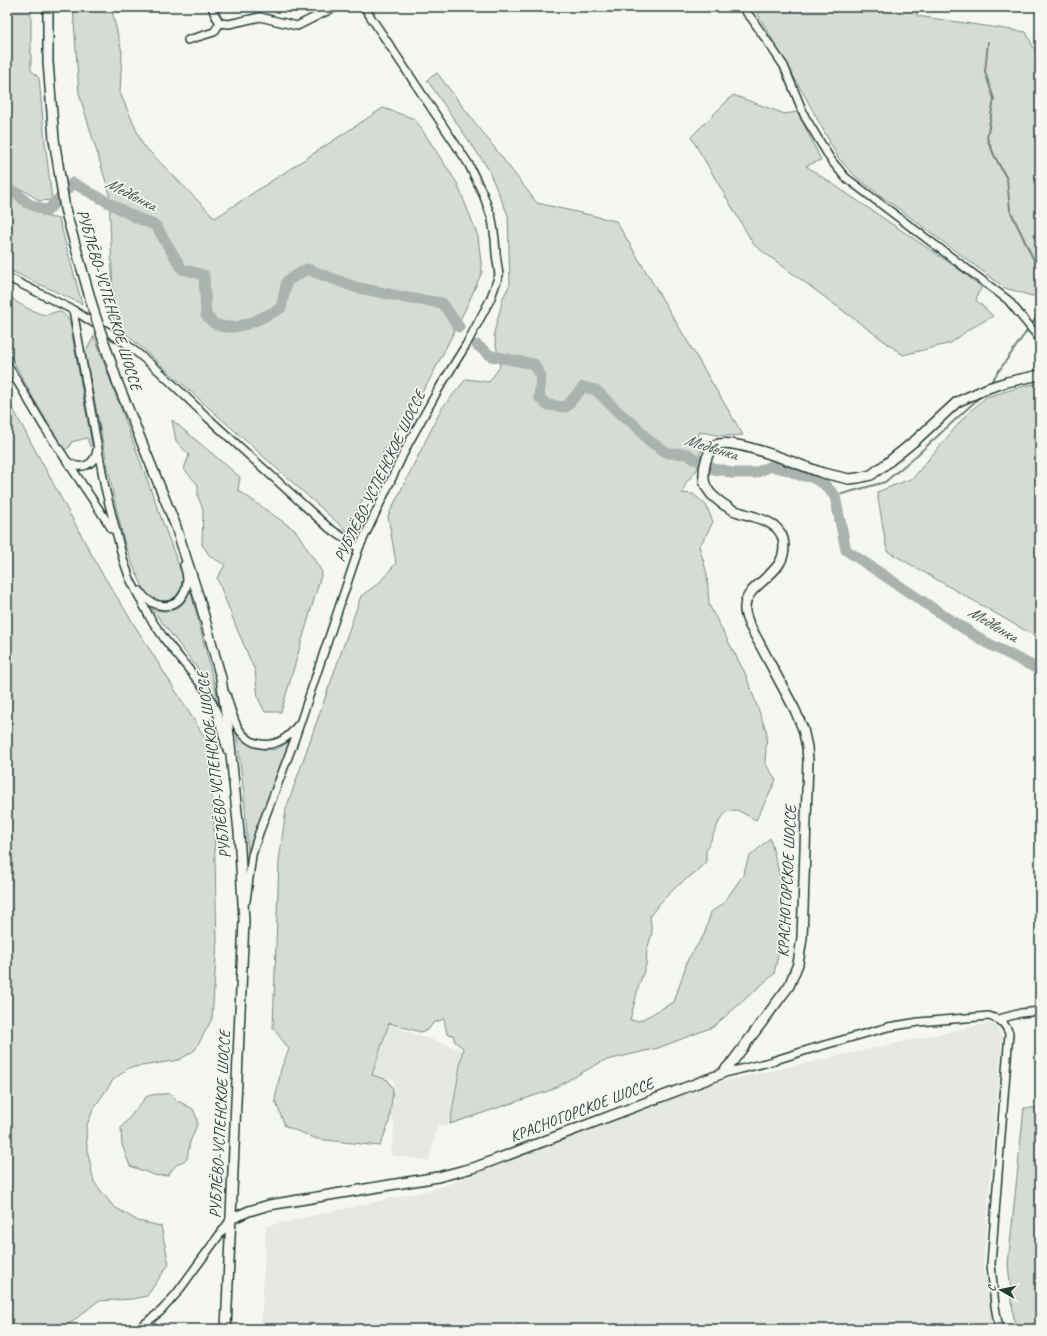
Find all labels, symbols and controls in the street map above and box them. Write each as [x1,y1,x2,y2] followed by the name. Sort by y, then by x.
[102,172,162,217] water label: Медвенка
[72,207,147,395] street label: РУБЛЁВО-УСПЕНСКОЕ ШОССЕ
[330,385,431,565] street label: РУБЛЁВО-УСПЕНСКОЕ ШОССЕ
[682,429,742,466] water label: Медвенка
[964,601,1023,648] water label: Медвенка
[192,668,235,860] street label: РУБЛЁВО-УСПЕНСКОЕ ШОССЕ
[773,802,801,958] street label: КРАСНОГОРСКОЕ ШОССЕ
[205,1027,235,1218] street label: РУБЛЁВО-УСПЕНСКОЕ ШОССЕ
[507,1073,659,1147] street label: КРАСНОГОРСКОЕ ШОССЕ
[981,1270,1021,1310] north arrow
[984,1283,999,1292] text: С

